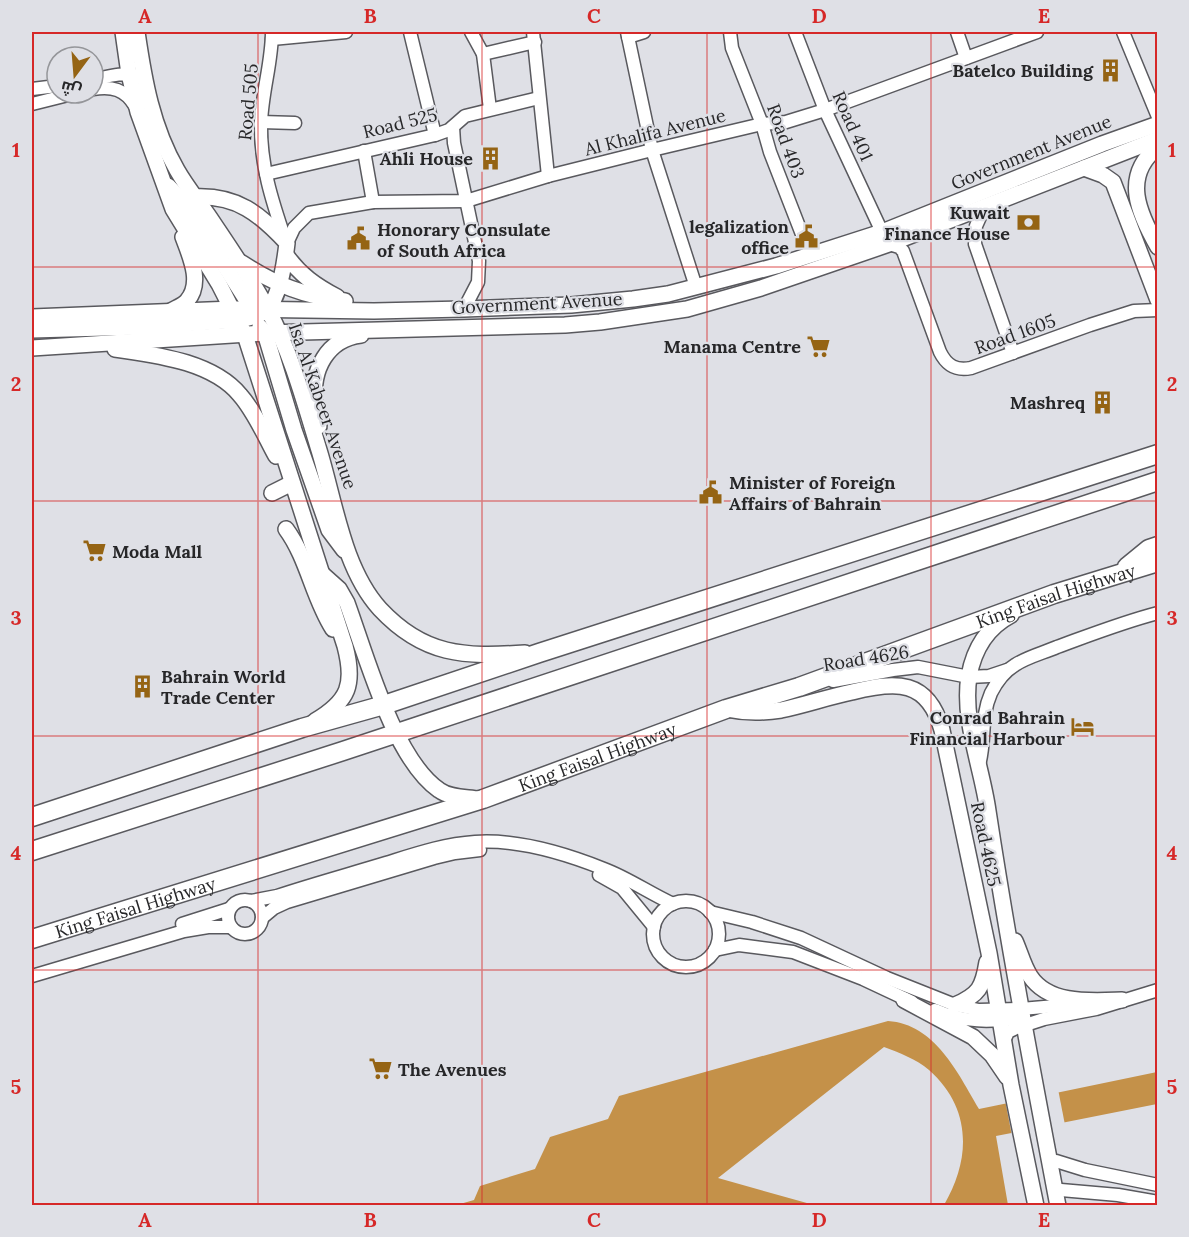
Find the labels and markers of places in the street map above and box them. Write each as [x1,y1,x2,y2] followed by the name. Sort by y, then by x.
[1098,57,1124,83] building icon: Batelco Building
[952,59,1094,82] place label: Batelco Building
[478,145,504,171] building icon: Ahli House
[380,147,473,170] place label: Ahli House
[884,201,1011,245] place label: Kuwait Finance House
[1015,209,1041,235] bank icon: Kuwait Finance House
[689,215,790,259] place label: legalization office
[377,218,551,262] place label: Honorary Consulate of South Africa
[794,223,820,249] public building icon: legalization office
[346,226,372,252] public building icon: Honorary Consulate of South Africa
[806,333,832,359] supermarket icon: Manama Centre
[664,335,801,358] place label: Manama Centre
[1090,389,1116,415] building icon: Mashreq
[1010,391,1086,414] place label: Mashreq
[729,471,896,515] place label: Minister of Foreign Affairs of Bahrain
[698,479,724,505] public building icon: Minister of Foreign Affairs of Bahrain
[81,538,107,564] supermarket icon: Moda Mall
[112,540,203,563] place label: Moda Mall
[161,665,286,709] place label: Bahrain World Trade Center
[130,673,156,699] building icon: Bahrain World Trade Center
[909,706,1066,750] place label: Conrad Bahrain Financial Harbour
[1070,714,1096,740] hotel icon: Conrad Bahrain Financial Harbour
[367,1056,393,1082] supermarket icon: The Avenues
[398,1058,507,1081] place label: The Avenues

